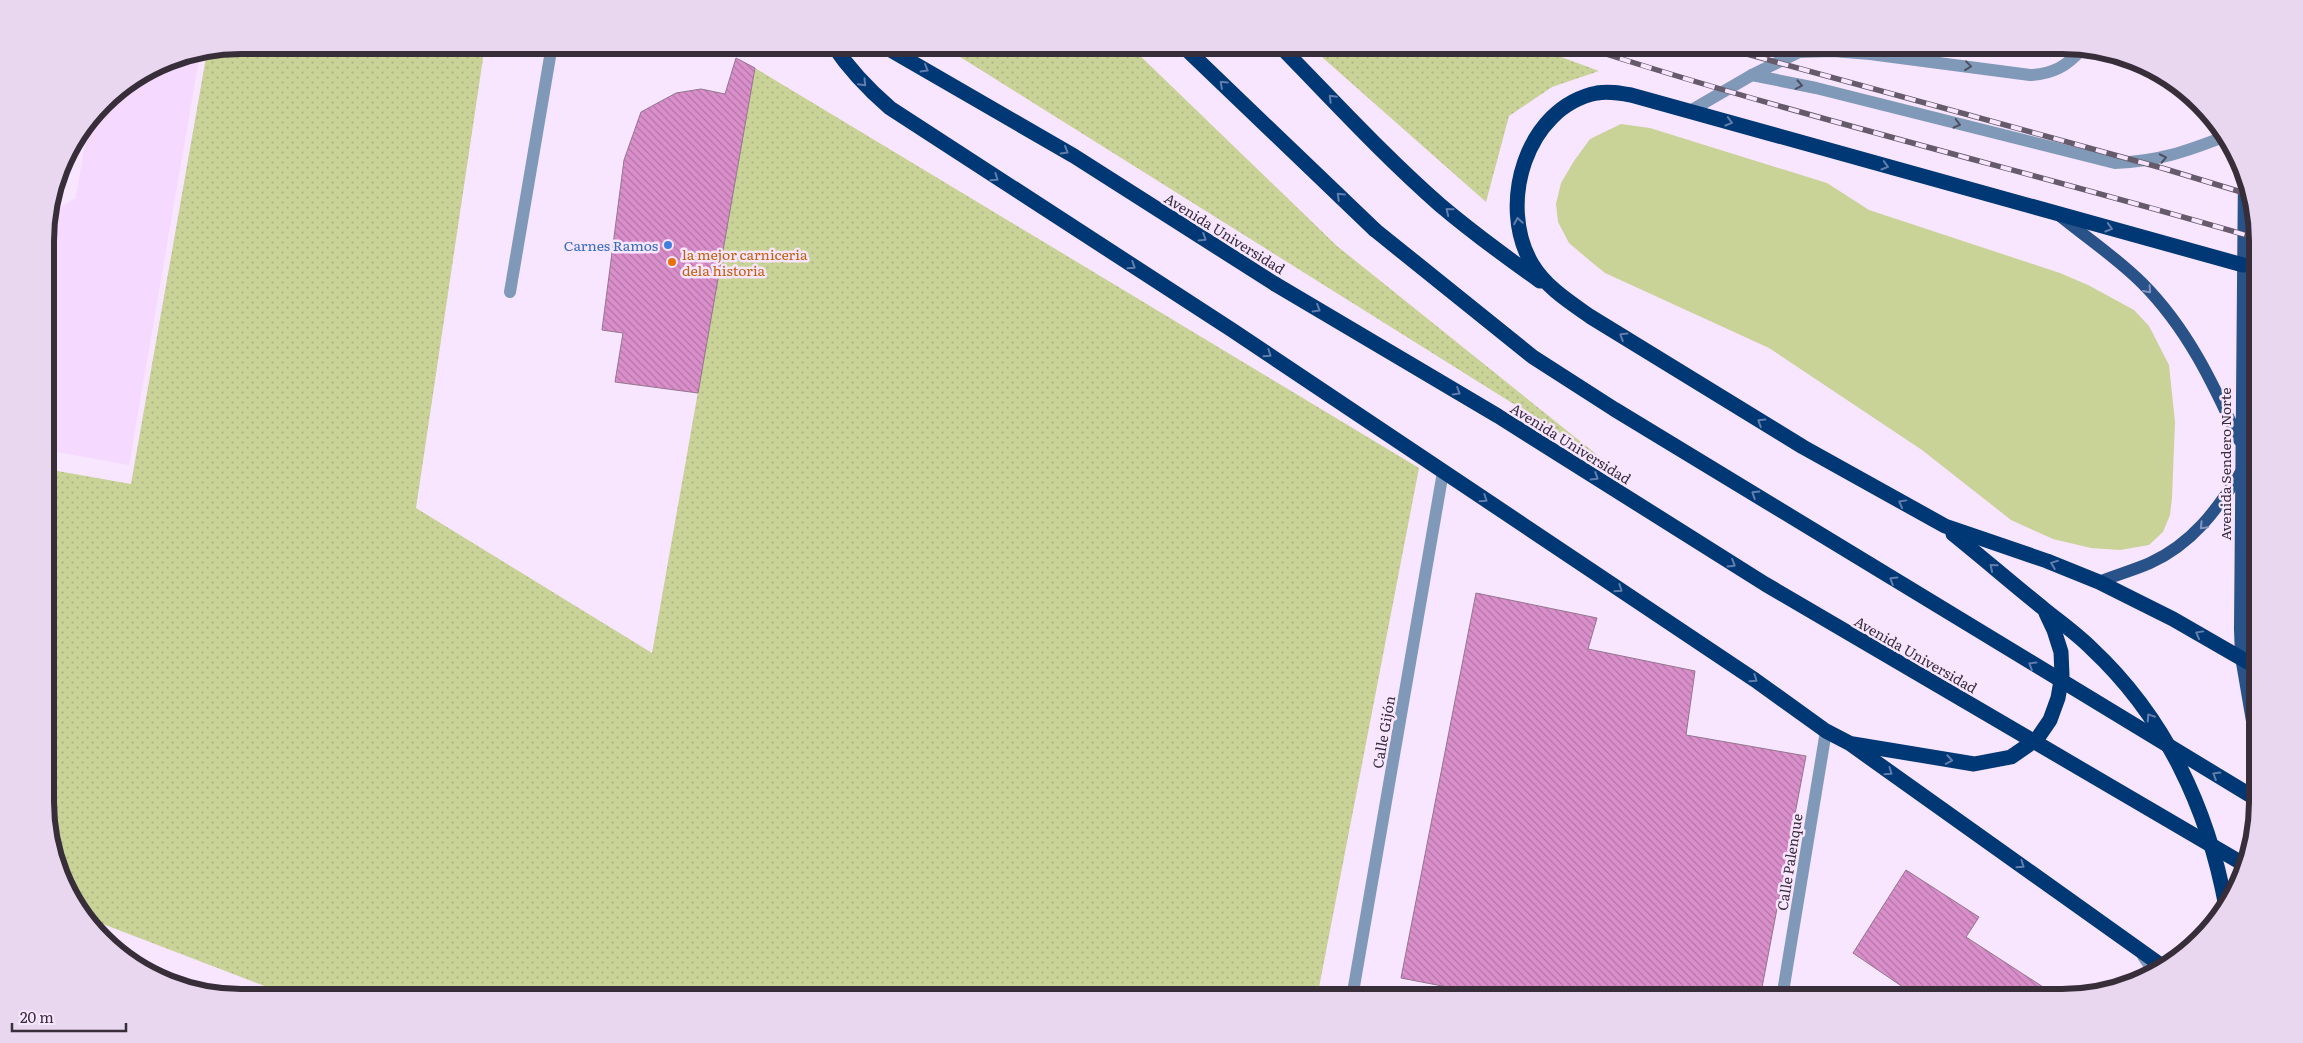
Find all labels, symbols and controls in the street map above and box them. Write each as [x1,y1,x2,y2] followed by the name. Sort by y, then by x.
[1964,60,1972,71] one-way arrow
[919,63,928,73] one-way arrow
[857,78,866,87] one-way arrow
[1795,79,1804,90] one-way arrow
[1219,81,1228,90] one-way arrow
[1329,95,1338,104] one-way arrow
[1724,116,1733,127] one-way arrow
[1953,118,1961,128] one-way arrow
[1060,145,1069,155] one-way arrow
[2159,153,2167,163] one-way arrow
[1881,160,1889,170] one-way arrow
[990,171,999,181] one-way arrow
[1161,188,1290,278] street label: Avenida Universidad
[1336,193,1345,202] one-way arrow
[1445,208,1454,217] one-way arrow
[1513,217,1524,225] one-way arrow
[2104,223,2113,233] one-way arrow
[1197,232,1206,241] one-way arrow
[564,235,658,255] place label: Carnes Ramos
[662,239,674,251] marker: Carnes Ramos
[682,244,808,280] place label: la mejor carniceria dela historia
[666,256,678,268] marker: la mejor carniceria dela historia
[1126,259,1135,269] one-way arrow
[2142,284,2151,293] one-way arrow
[1312,302,1321,312] one-way arrow
[1619,333,1628,343] one-way arrow
[1262,348,1272,357] one-way arrow
[1451,385,1460,395] one-way arrow
[2215,387,2235,541] street label: Avenida Sendero Norte
[1507,398,1636,488] street label: Avenida Universidad
[1758,418,1767,428] one-way arrow
[1590,471,1599,481] one-way arrow
[1751,491,1760,501] one-way arrow
[1478,492,1487,502] one-way arrow
[1898,499,1907,509] one-way arrow
[2199,520,2208,529] one-way arrow
[1727,558,1736,567] one-way arrow
[2050,560,2059,570] one-way arrow
[1989,563,1998,572] one-way arrow
[1890,576,1899,586] one-way arrow
[1613,583,1623,592] one-way arrow
[1851,611,1981,698] street label: Avenida Universidad
[2195,630,2204,640] one-way arrow
[2028,661,2037,671] one-way arrow
[1748,673,1758,682] one-way arrow
[1367,694,1399,770] street label: Calle Gijón
[2147,713,2156,722] one-way arrow
[1944,755,1953,765] one-way arrow
[1883,765,1892,775] one-way arrow
[2213,772,2222,782] one-way arrow
[1771,812,1807,912] street label: Calle Palenque
[2015,860,2024,868] one-way arrow
[12,1000,126,1032] scale bar
[20,1005,54,1028] text: 20 m

